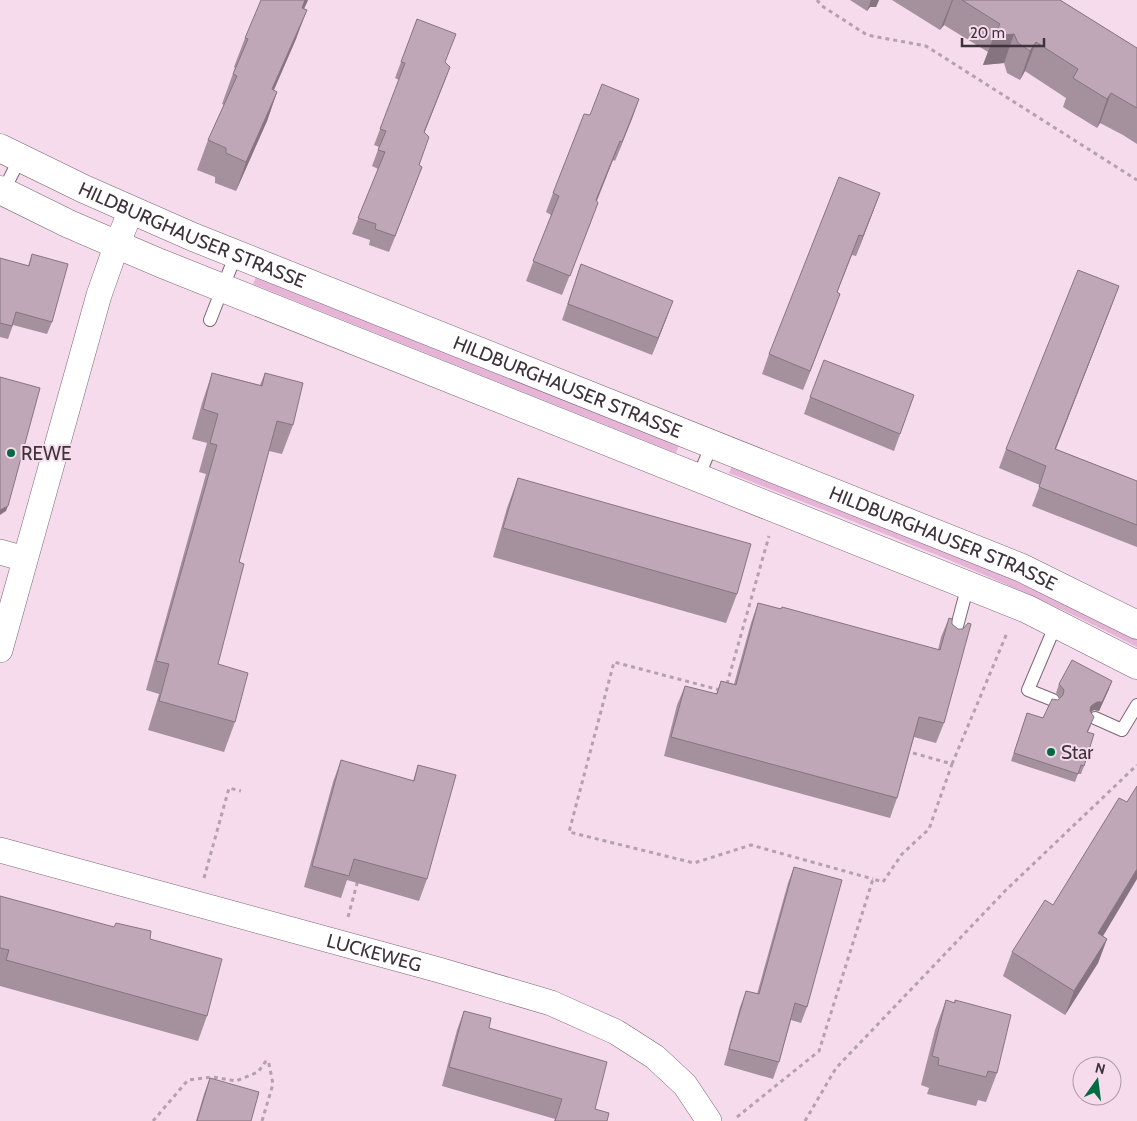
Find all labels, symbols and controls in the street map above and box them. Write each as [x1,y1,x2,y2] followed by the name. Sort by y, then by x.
[962,15,1044,47] scale bar
[970,24,1005,42] text: 20 m
[75,177,309,293] street label: HILDBURGHAUSER STRASSE
[450,331,685,443] street label: HILDBURGHAUSER STRASSE
[21,442,71,465] place label: REWE
[5,447,17,459] marker: REWE
[826,481,1061,596] street label: HILDBURGHAUSER STRASSE
[1061,741,1093,764] place label: Star
[1045,746,1057,758] marker: Star
[324,929,424,977] street label: LUCKEWEG
[1072,1056,1122,1106] north arrow
[1093,1058,1107,1078] text: N

